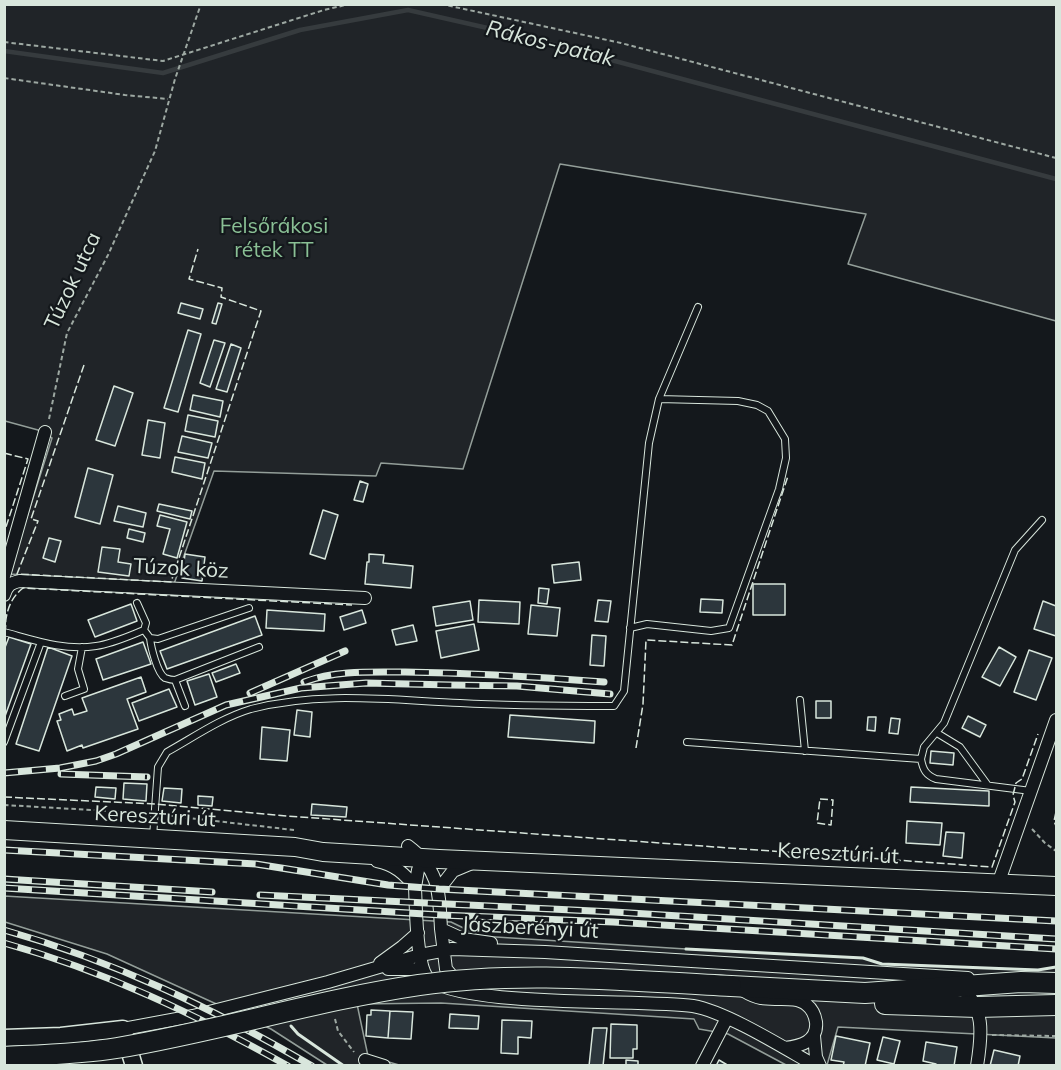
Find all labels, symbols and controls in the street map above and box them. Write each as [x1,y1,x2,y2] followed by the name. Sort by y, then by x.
[483,15,617,73] water label: Rákos-patak
[220,214,328,264] park label: Felsőrákosi rétek TT
[39,228,107,334] street label: Túzok utca
[133,554,229,584] street label: Túzok köz
[94,801,216,833] street label: Keresztúri út
[777,838,899,870] street label: Keresztúri út
[461,912,599,944] street label: Jászberényi út

